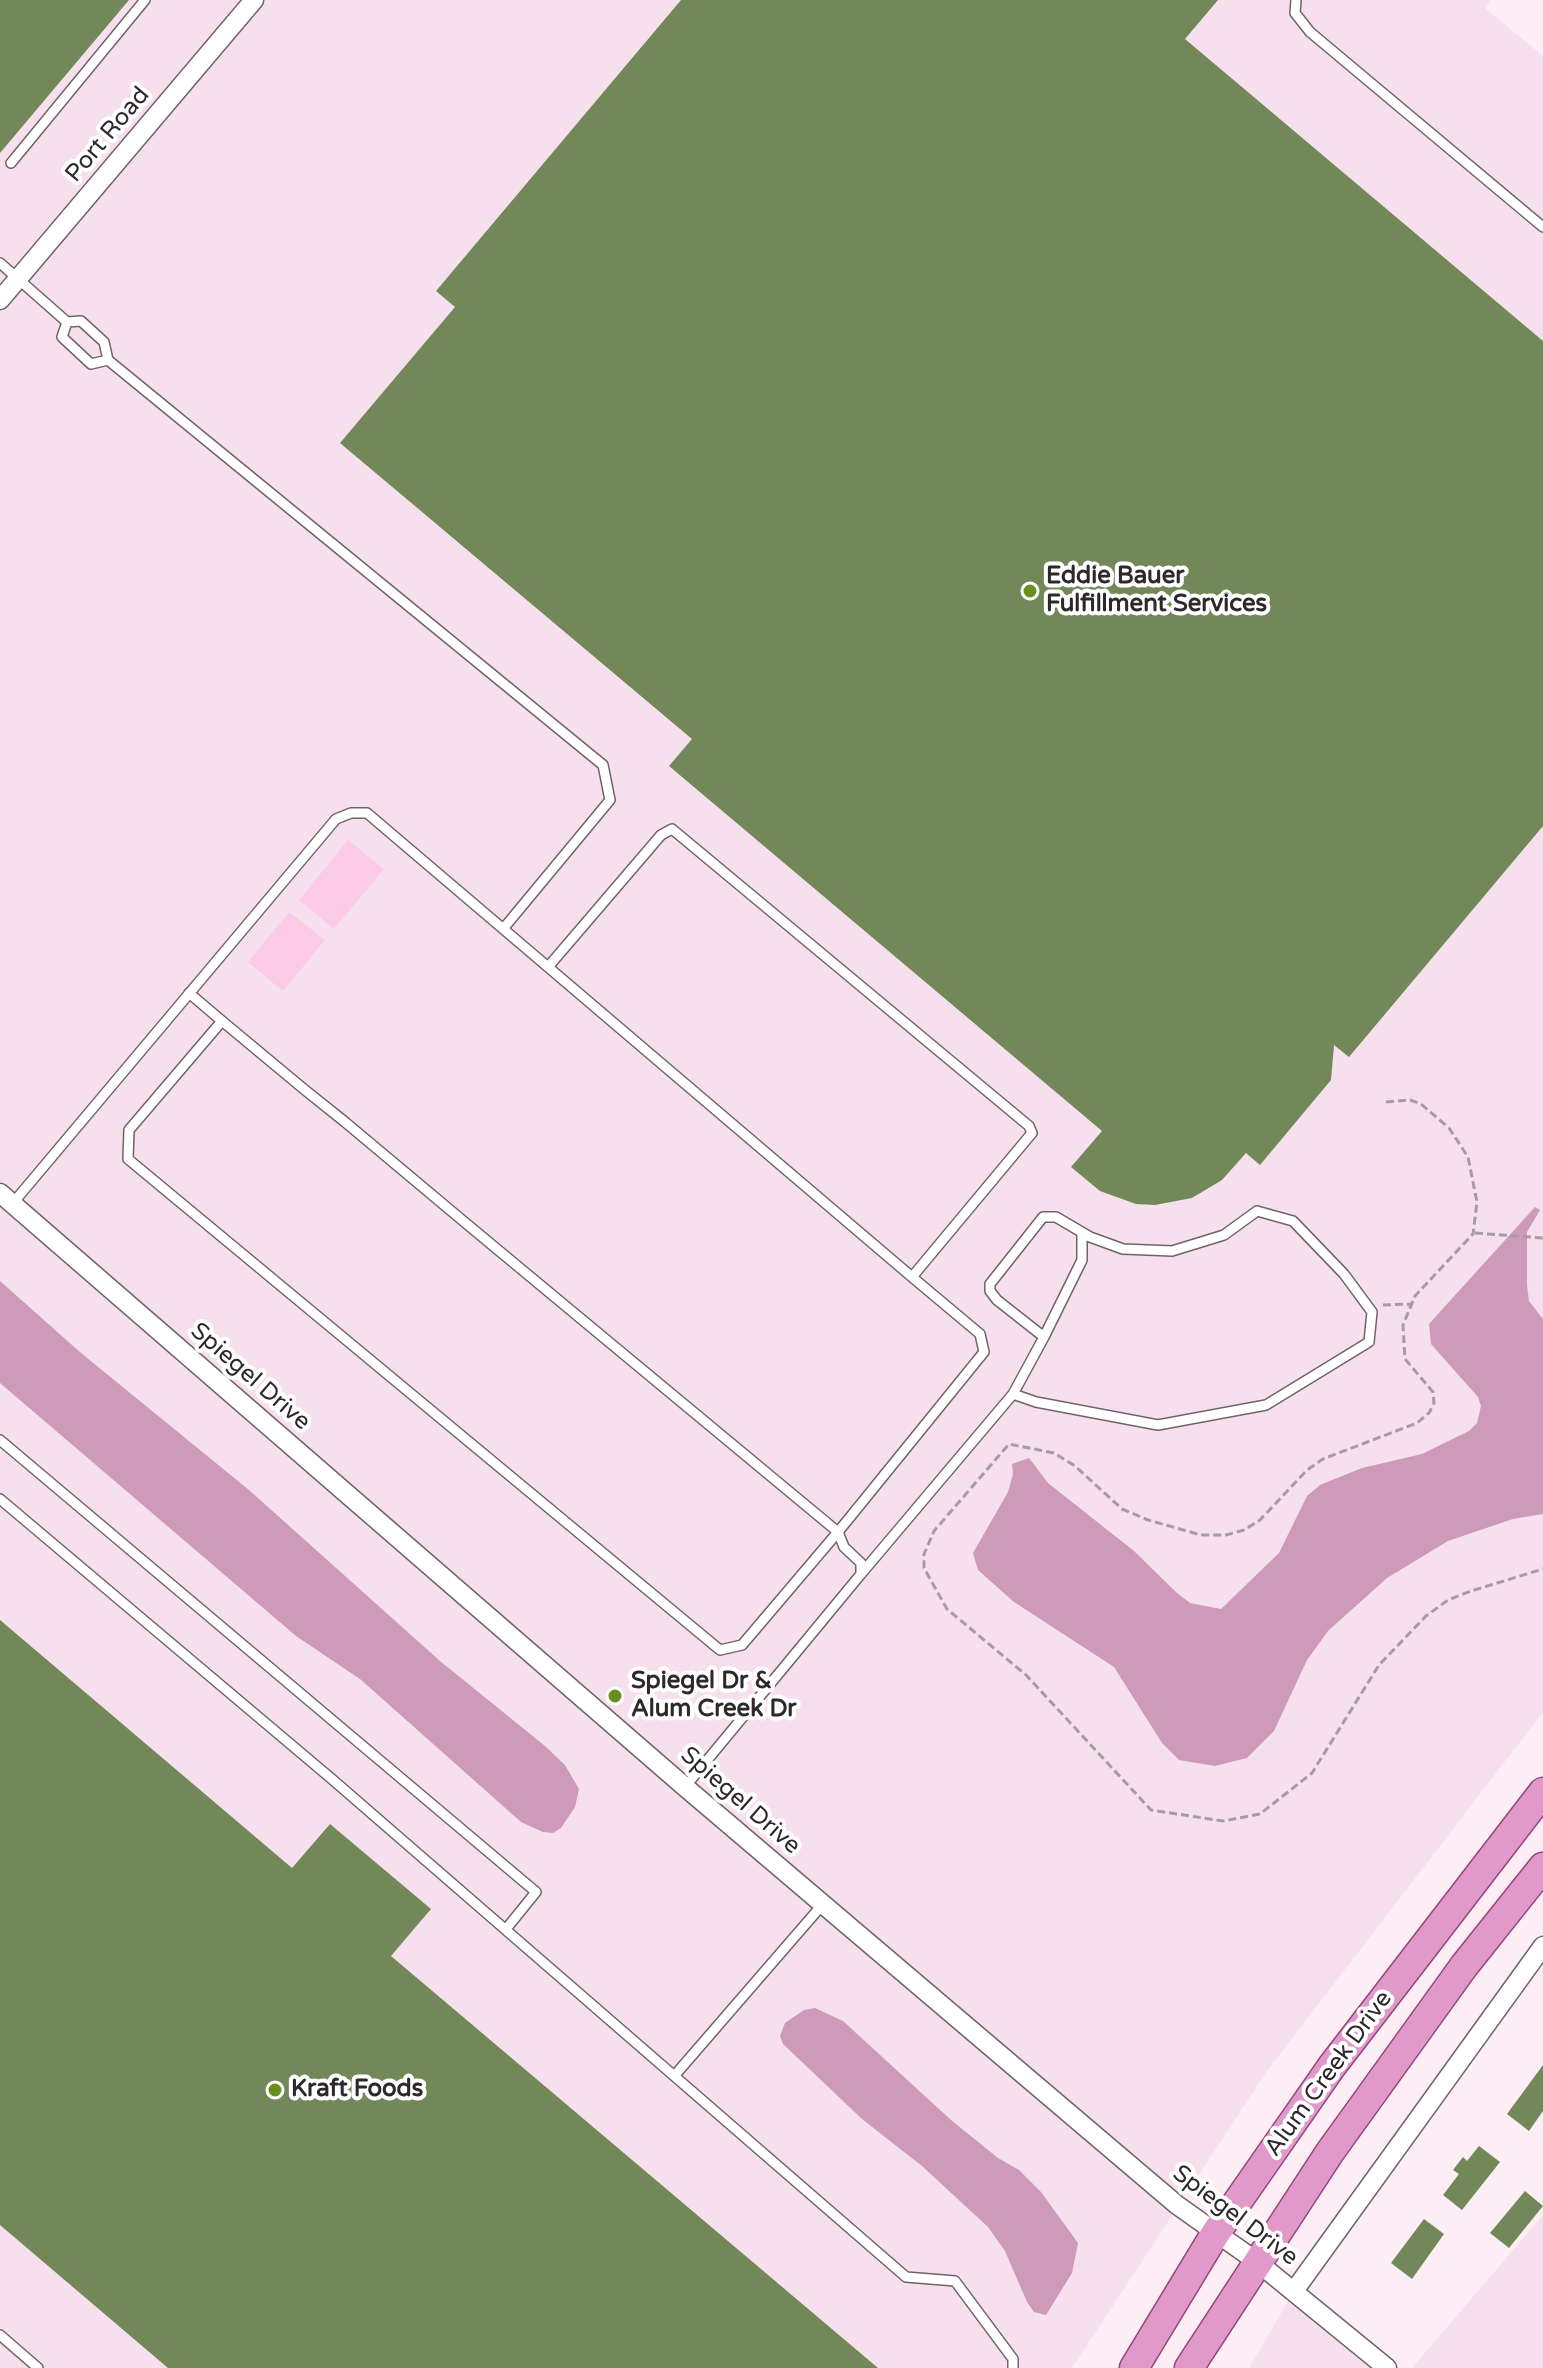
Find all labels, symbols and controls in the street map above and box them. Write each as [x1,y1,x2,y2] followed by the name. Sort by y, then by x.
[60,82,156,188] street label: Port Road
[1046,563,1267,619] place label: Eddie Bauer Fulfillment Services
[1021,582,1039,600] marker: Eddie Bauer Fulfillment Services
[184,1317,316,1437] street label: Spiegel Drive
[631,1668,796,1724] place label: Spiegel Dr & Alum Creek Dr
[606,1687,624,1705] marker: Spiegel Dr & Alum Creek Dr
[674,1741,806,1861] street label: Spiegel Drive
[1259,1986,1399,2162] street label: Alum Creek Drive
[291,2076,423,2104] place label: Kraft Foods
[266,2081,284,2099] marker: Kraft Foods
[1167,2160,1303,2272] street label: Spiegel Drive

